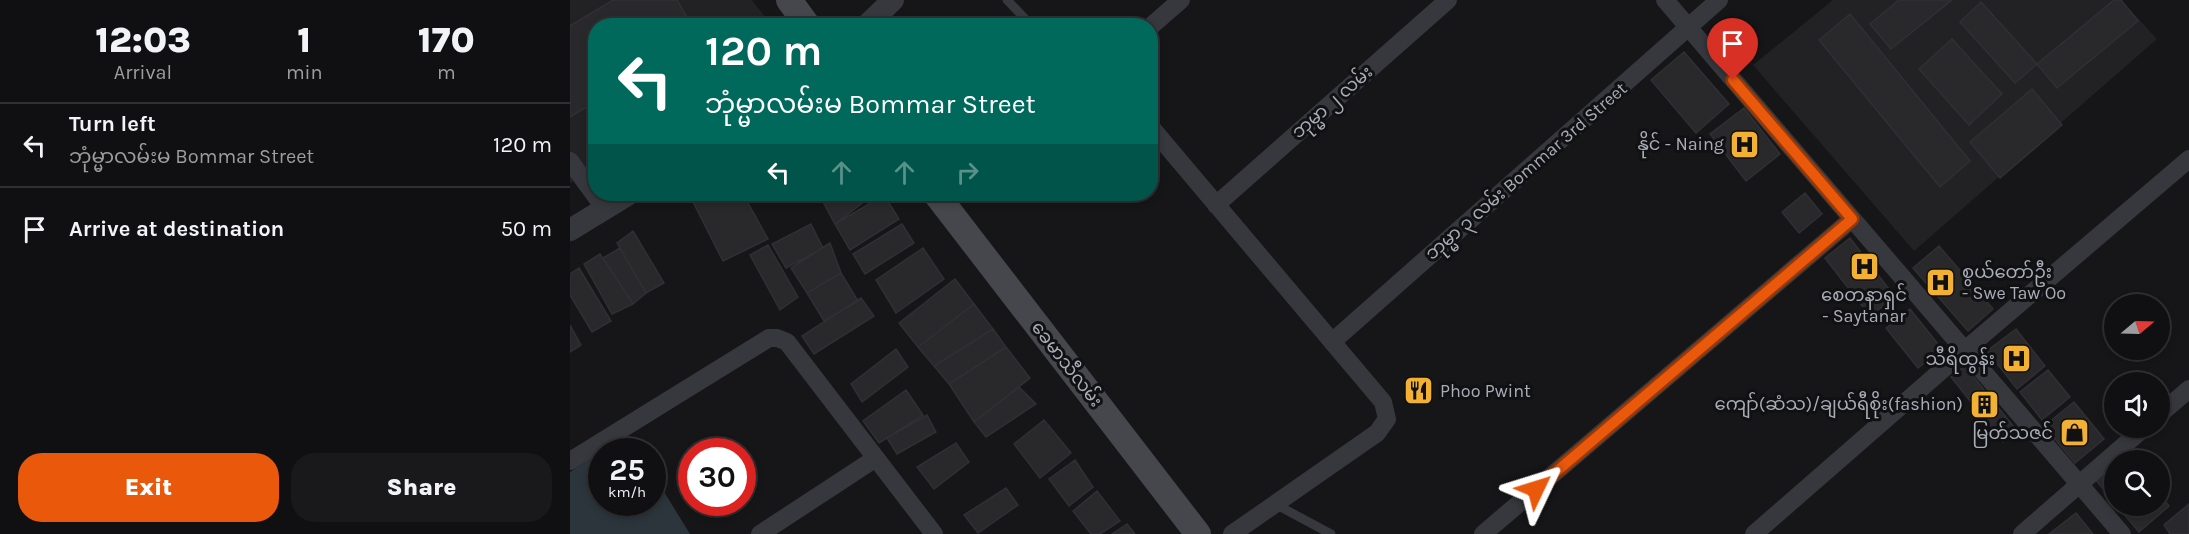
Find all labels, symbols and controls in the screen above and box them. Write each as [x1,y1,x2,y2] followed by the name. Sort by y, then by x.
[1707,18,1758,80] pin
[95,19,191,61] text: 12:03
[297,19,311,61] text: 1
[418,19,475,61] text: 170
[705,26,822,76] text: 120 m
[1716,27,1749,60] icon: arrive
[606,42,684,120] icon: left
[1286,59,1380,146] street label: ဘုမ္မာ ၂ လမ်း
[114,61,172,84] text: Arrival
[286,61,323,84] text: min
[437,61,456,84] text: m
[1419,76,1634,268] street label: ဘုမ္မာ ၃ လမ်း Bommar 3rd Street
[705,88,1036,120] text: ဘုံမ္မာလမ်းမ Bommar Street
[69,111,156,137] text: Turn left
[1729,128,1761,160] hospital icon: နိုင် - Naing
[18,129,51,162] icon: left
[1638,130,1724,159] place label: နိုင် - Naing
[493,132,552,158] text: 120 m
[69,145,314,168] text: ဘုံမ္မာလမ်းမ Bommar Street
[762,156,795,189] icon: left
[825,156,858,189] icon: ahead
[888,156,921,189] icon: ahead
[951,156,984,189] icon: right
[18,213,51,246] icon: arrive
[69,216,284,242] text: Arrive at destination
[501,216,552,242] text: 50 m
[1848,250,1880,282] hospital icon: စေတနာရှင် - Saytanar
[1962,259,2066,304] place label: စွယ်တော်ဦး - Swe Taw Oo
[1925,266,1957,298] hospital icon: စွယ်တော်ဦး - Swe Taw Oo
[1821,282,1907,327] place label: စေတနာရှင် - Saytanar
[2104,294,2170,360] north arrow
[2104,294,2170,516] map controls
[1027,315,1110,411] street label: ခေမာသီလမ်း
[2000,343,2032,375] hospital icon: သီရိထွန်း
[1926,345,1995,374] place label: သီရိထွန်း
[2104,372,2170,438] button: sound
[1403,375,1435,407] restaurant icon: Phoo Pwint
[1440,380,1531,402] place label: Phoo Pwint
[1968,388,2000,420] building icon: ကျော်(ဆံသ)/ချယ်ရီစိုး(fashion)
[1715,390,1963,419] place label: ကျော်(ဆံသ)/ချယ်ရီစိုး(fashion)
[2058,417,2090,449] shop icon: မြတ်သဇင်
[1972,420,2053,448] place label: မြတ်သဇင်
[678,438,756,516] speed limit sign: 30
[2104,450,2170,516] button: search
[609,452,645,488] text: 25
[18,453,279,522] button: Exit
[291,453,552,522] button: Share
[1504,457,1568,521] position arrow
[608,483,646,501] text: km/h

